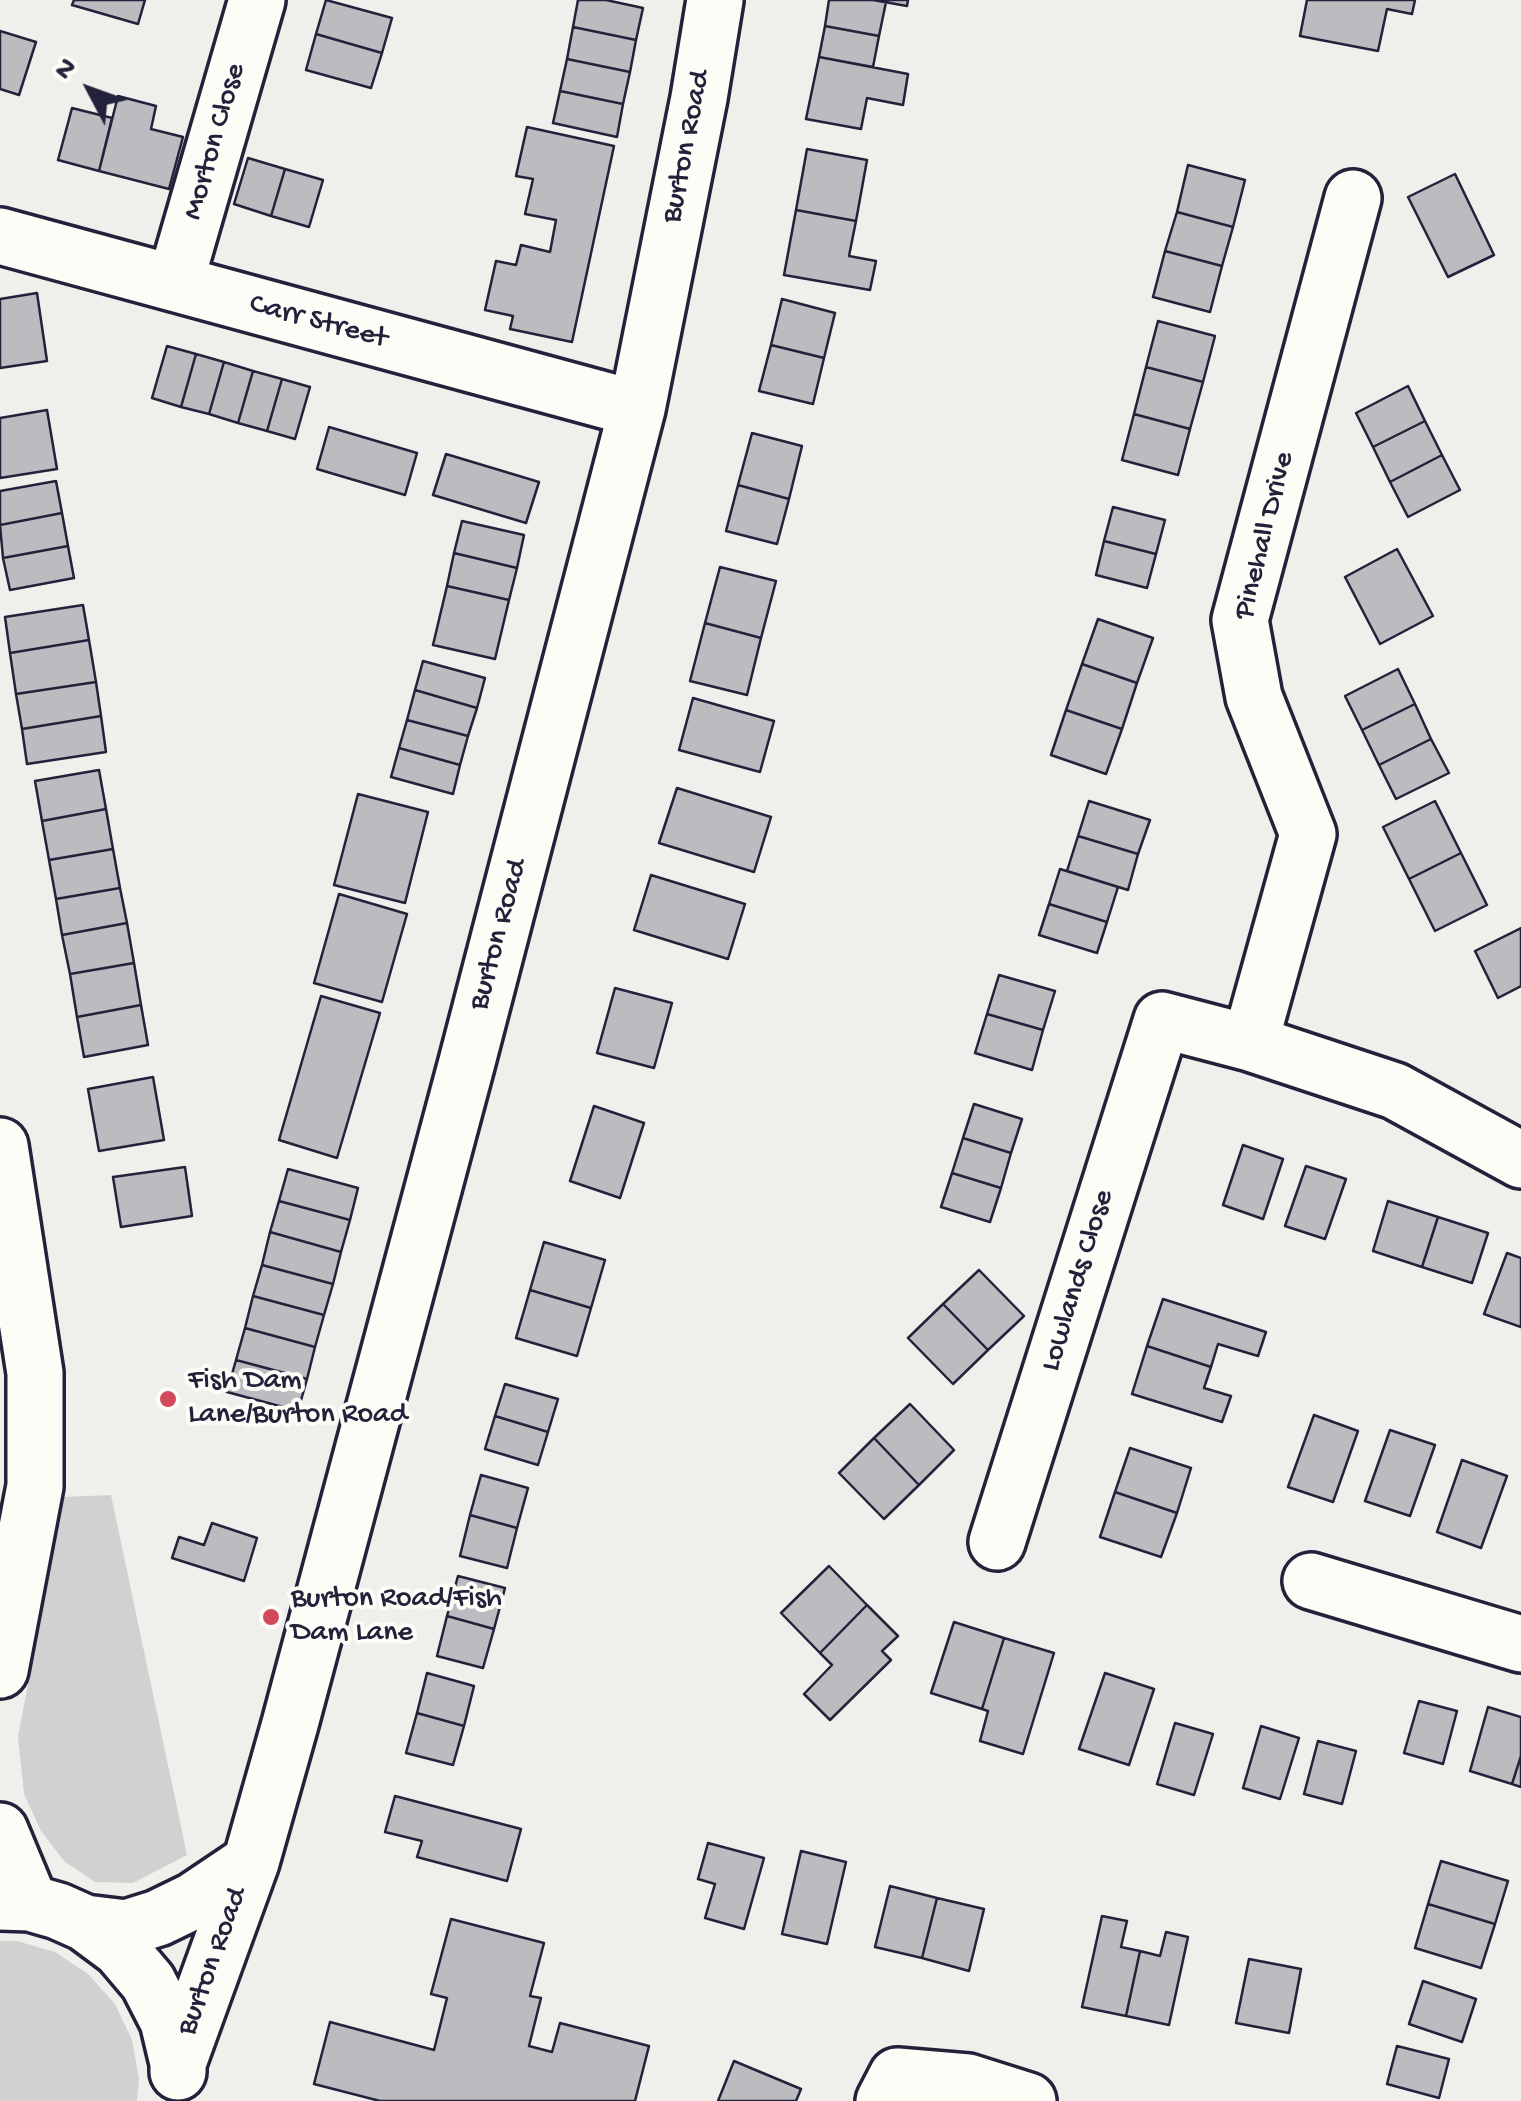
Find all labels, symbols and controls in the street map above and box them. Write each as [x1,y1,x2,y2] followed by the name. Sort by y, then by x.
[40,40,140,140] north arrow
[49,52,85,88] text: N
[176,60,256,224] street label: Morton Close
[656,68,720,226] street label: Burton Road
[245,287,391,359] street label: Carr Street
[1228,449,1304,623] street label: Pinehall Drive
[463,856,537,1014] street label: Burton Road
[1034,1186,1124,1376] street label: Lowlands Close
[188,1364,407,1434] place label: Fish Dam Lane/Burton Road
[157,1388,179,1410] marker: Fish Dam Lane/Burton Road
[291,1582,502,1652] place label: Burton Road/Fish Dam Lane
[260,1606,282,1628] marker: Burton Road/Fish Dam Lane
[171,1883,257,2041] street label: Burton Road

